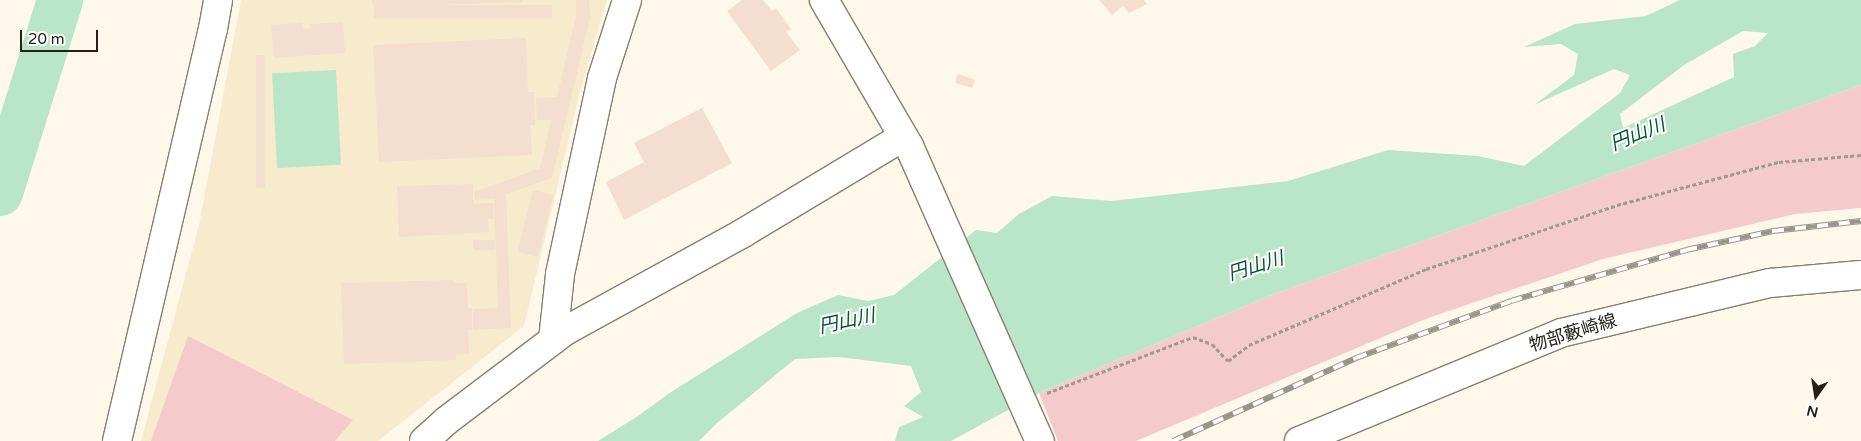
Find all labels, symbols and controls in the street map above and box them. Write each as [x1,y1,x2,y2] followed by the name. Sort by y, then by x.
[22,20,100,52] scale bar
[28,30,65,48] text: 20 m
[1607,114,1669,156] water label: 円山川
[1225,248,1287,286] water label: 円山川
[817,305,877,339] water label: 円山川
[1527,310,1619,356] street label: 物部藪崎線
[1791,371,1841,421] north arrow
[1805,402,1820,421] text: N

